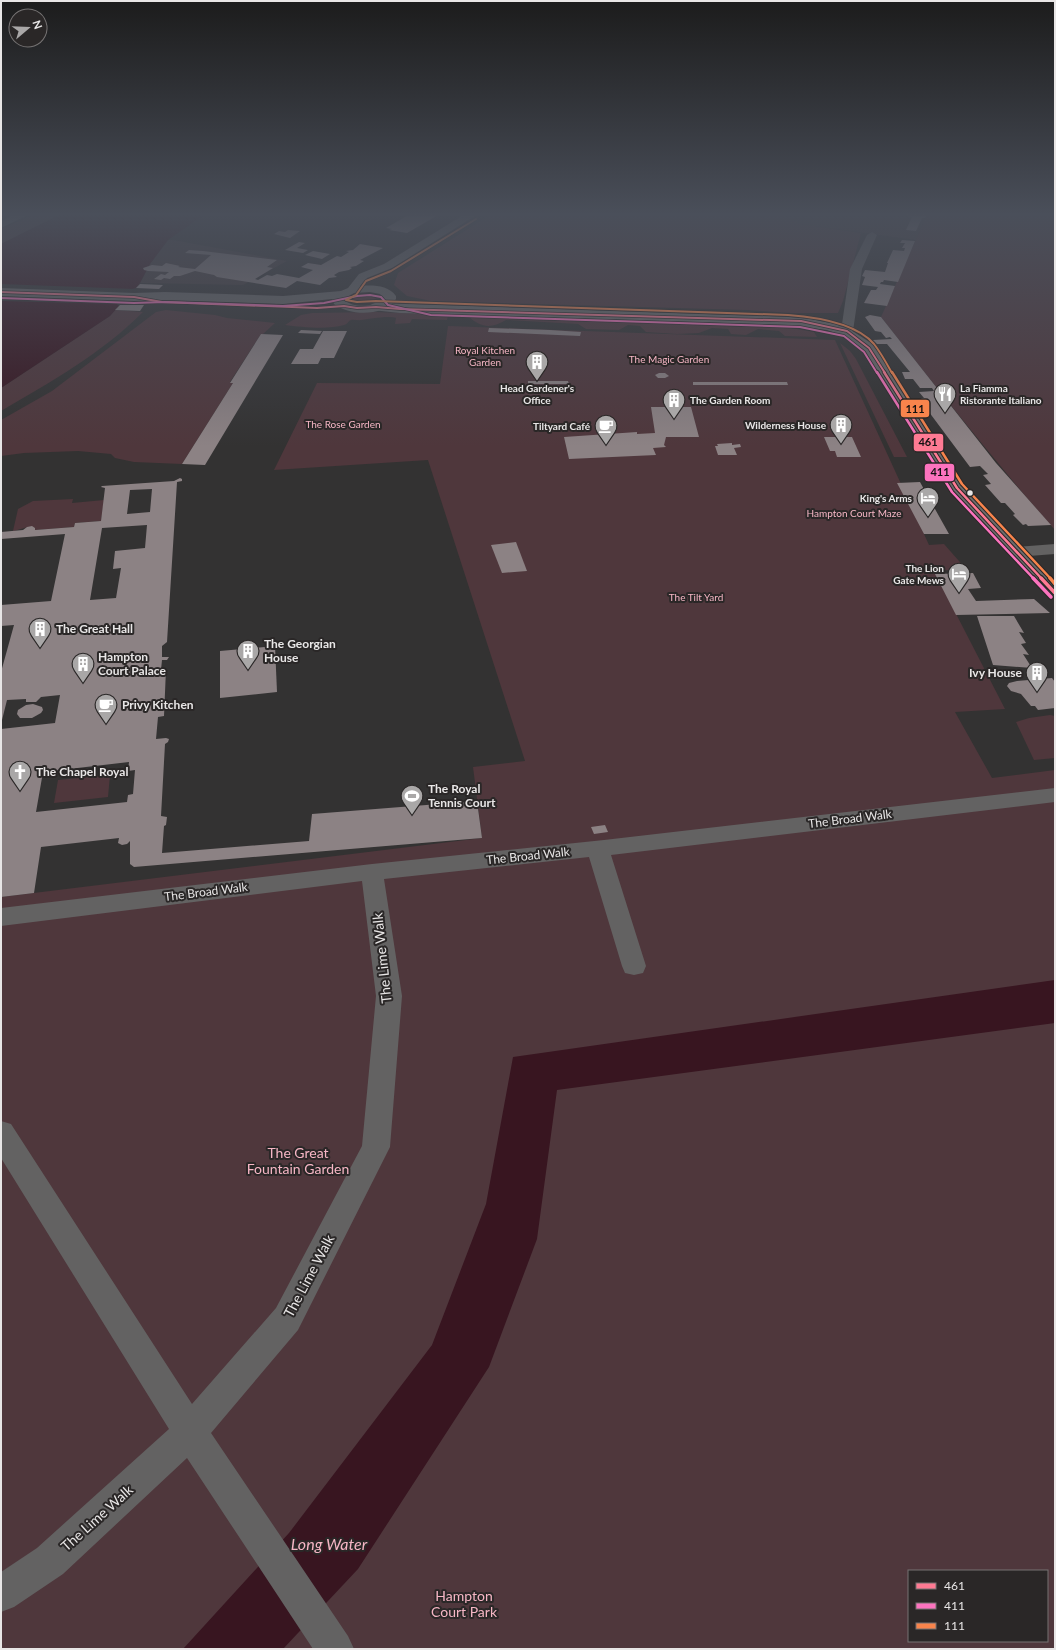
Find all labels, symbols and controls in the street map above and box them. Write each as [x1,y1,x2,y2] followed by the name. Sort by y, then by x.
[8,8,48,48] north arrow
[30,18,45,31] text: N
[455,344,515,368] park label: Royal Kitchen Garden
[524,349,550,382] building icon: Head Gardener's Office
[629,353,709,365] park label: The Magic Garden
[932,381,958,414] restaurant icon: La Fiamma Ristorante Italiano
[500,382,575,406] place label: Head Gardener's Office
[960,382,1042,406] place label: La Fiamma Ristorante Italiano
[661,387,687,420] building icon: The Garden Room
[690,394,770,406] place label: The Garden Room
[900,399,930,418] line badge: 111
[905,402,925,415] text: 111
[828,412,854,445] building icon: Wilderness House
[593,413,619,446] cafe icon: Tiltyard Café
[305,418,381,430] park label: The Rose Garden
[745,419,827,431] place label: Wilderness House
[533,420,591,432] place label: Tiltyard Café
[913,433,944,452] line badge: 461
[918,435,938,448] text: 461
[924,463,955,482] line badge: 411
[930,465,950,478] text: 411
[915,485,941,518] hotel icon: King's Arms
[965,488,975,498] unlabelled marker
[860,492,913,504] place label: King's Arms
[806,507,902,519] park label: Hampton Court Maze
[946,561,972,594] hotel icon: The Lion Gate Mews
[893,562,945,586] place label: The Lion Gate Mews
[669,591,723,603] park label: The Tilt Yard
[27,616,53,649] building icon: The Great Hall
[56,621,133,636] place label: The Great Hall
[264,636,336,665] place label: The Georgian House
[235,638,261,671] building icon: The Georgian House
[98,649,166,678] place label: Hampton Court Palace
[70,651,96,684] building icon: Hampton Court Palace
[1024,660,1050,693] building icon: Ivy House
[969,665,1023,680] place label: Ivy House
[93,692,119,725] cafe icon: Privy Kitchen
[122,697,194,712] place label: Privy Kitchen
[7,759,33,792] church icon: The Chapel Royal
[36,764,128,779] place label: The Chapel Royal
[428,781,496,810] place label: The Royal Tennis Court
[399,783,425,816] sports icon: The Royal Tennis Court
[807,806,893,831] street label: The Broad Walk
[485,844,571,867] street label: The Broad Walk
[163,879,249,904] street label: The Broad Walk
[368,911,395,1004] street label: The Lime Walk
[247,1144,349,1177] park label: The Great Fountain Garden
[280,1231,338,1320] street label: The Lime Walk
[57,1480,137,1554] street label: The Lime Walk
[291,1534,368,1553] water label: Long Water
[908,1570,1048,1642] legend
[944,1578,965,1593] text: 461
[431,1587,498,1620] park label: Hampton Court Park
[944,1598,965,1613] text: 411
[944,1618,965,1633] text: 111

